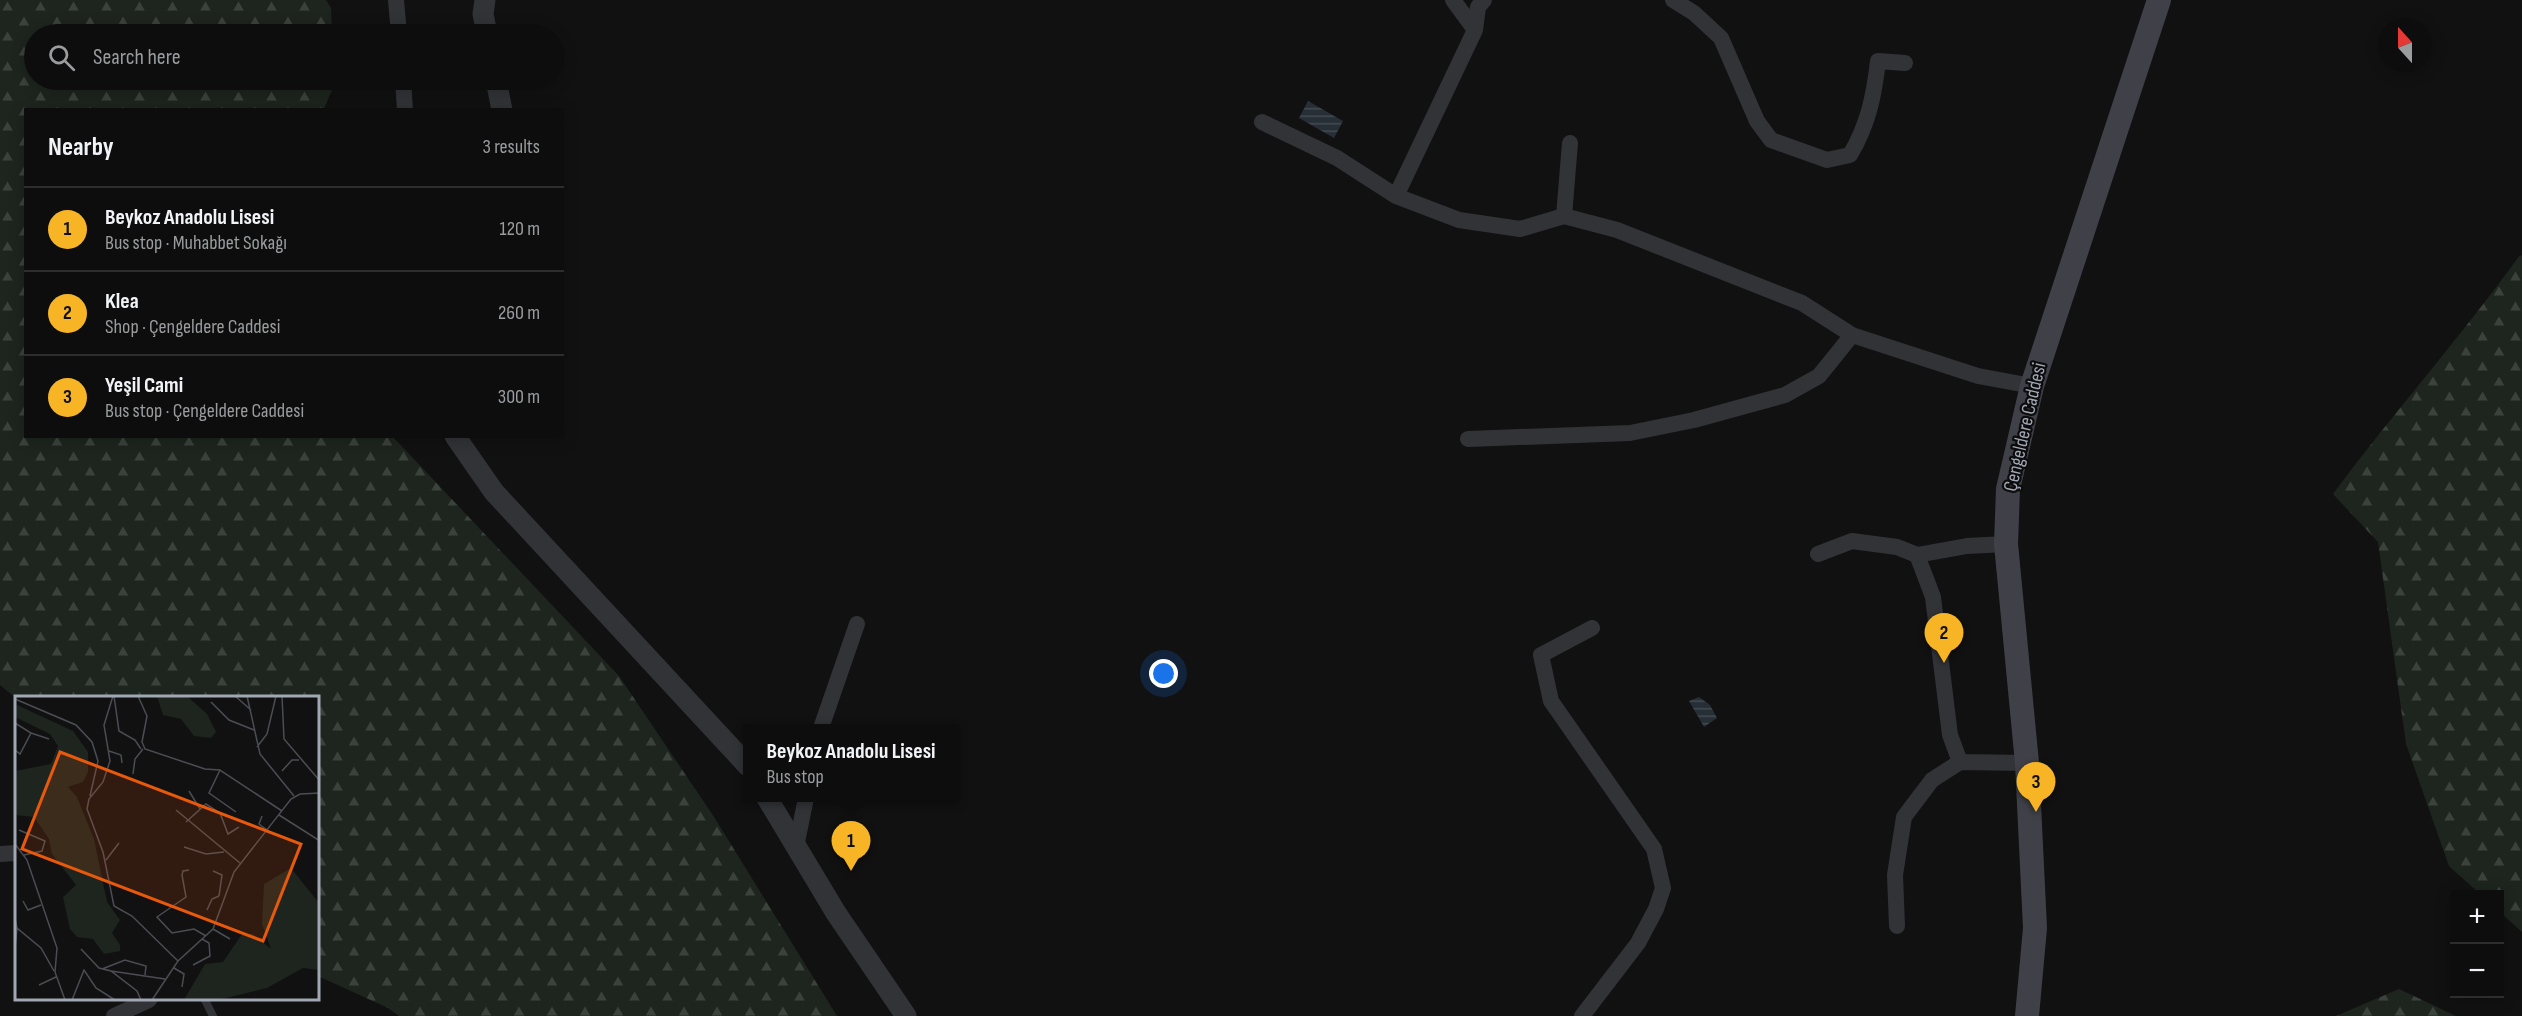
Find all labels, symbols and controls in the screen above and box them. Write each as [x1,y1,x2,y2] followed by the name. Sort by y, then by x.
[2378,18,2432,72] north arrow
[24,24,564,90] search box
[45,41,78,74] icon: search
[93,44,180,71] text: Search here
[48,132,114,163] text: Nearby
[483,135,540,159] text: 3 results
[105,204,274,231] text: Beykoz Anadolu Lisesi
[64,217,71,241] text: 1
[500,217,540,241] text: 120 m
[105,231,287,255] text: Bus stop · Muhabbet Sokağı
[105,288,139,315] text: Klea
[63,301,72,325] text: 2
[498,301,540,325] text: 260 m
[105,315,281,339] text: Shop · Çengeldere Caddesi
[1999,360,2051,494] street label: Çengeldere Caddesi
[105,372,183,399] text: Yeşil Cami
[63,385,72,409] text: 3
[498,385,540,409] text: 300 m
[105,399,304,423] text: Bus stop · Çengeldere Caddesi
[1924,614,1964,663] pin: 2
[1149,659,1178,688] your location
[15,696,320,1001] inset map
[743,724,959,802] popup
[766,738,936,765] text: Beykoz Anadolu Lisesi
[2016,762,2056,812] pin: 3
[766,765,824,789] text: Bus stop
[832,822,870,871] pin: 1
[2450,890,2504,998] map controls
[2450,890,2504,944] button: +
[2450,944,2504,998] button: −

